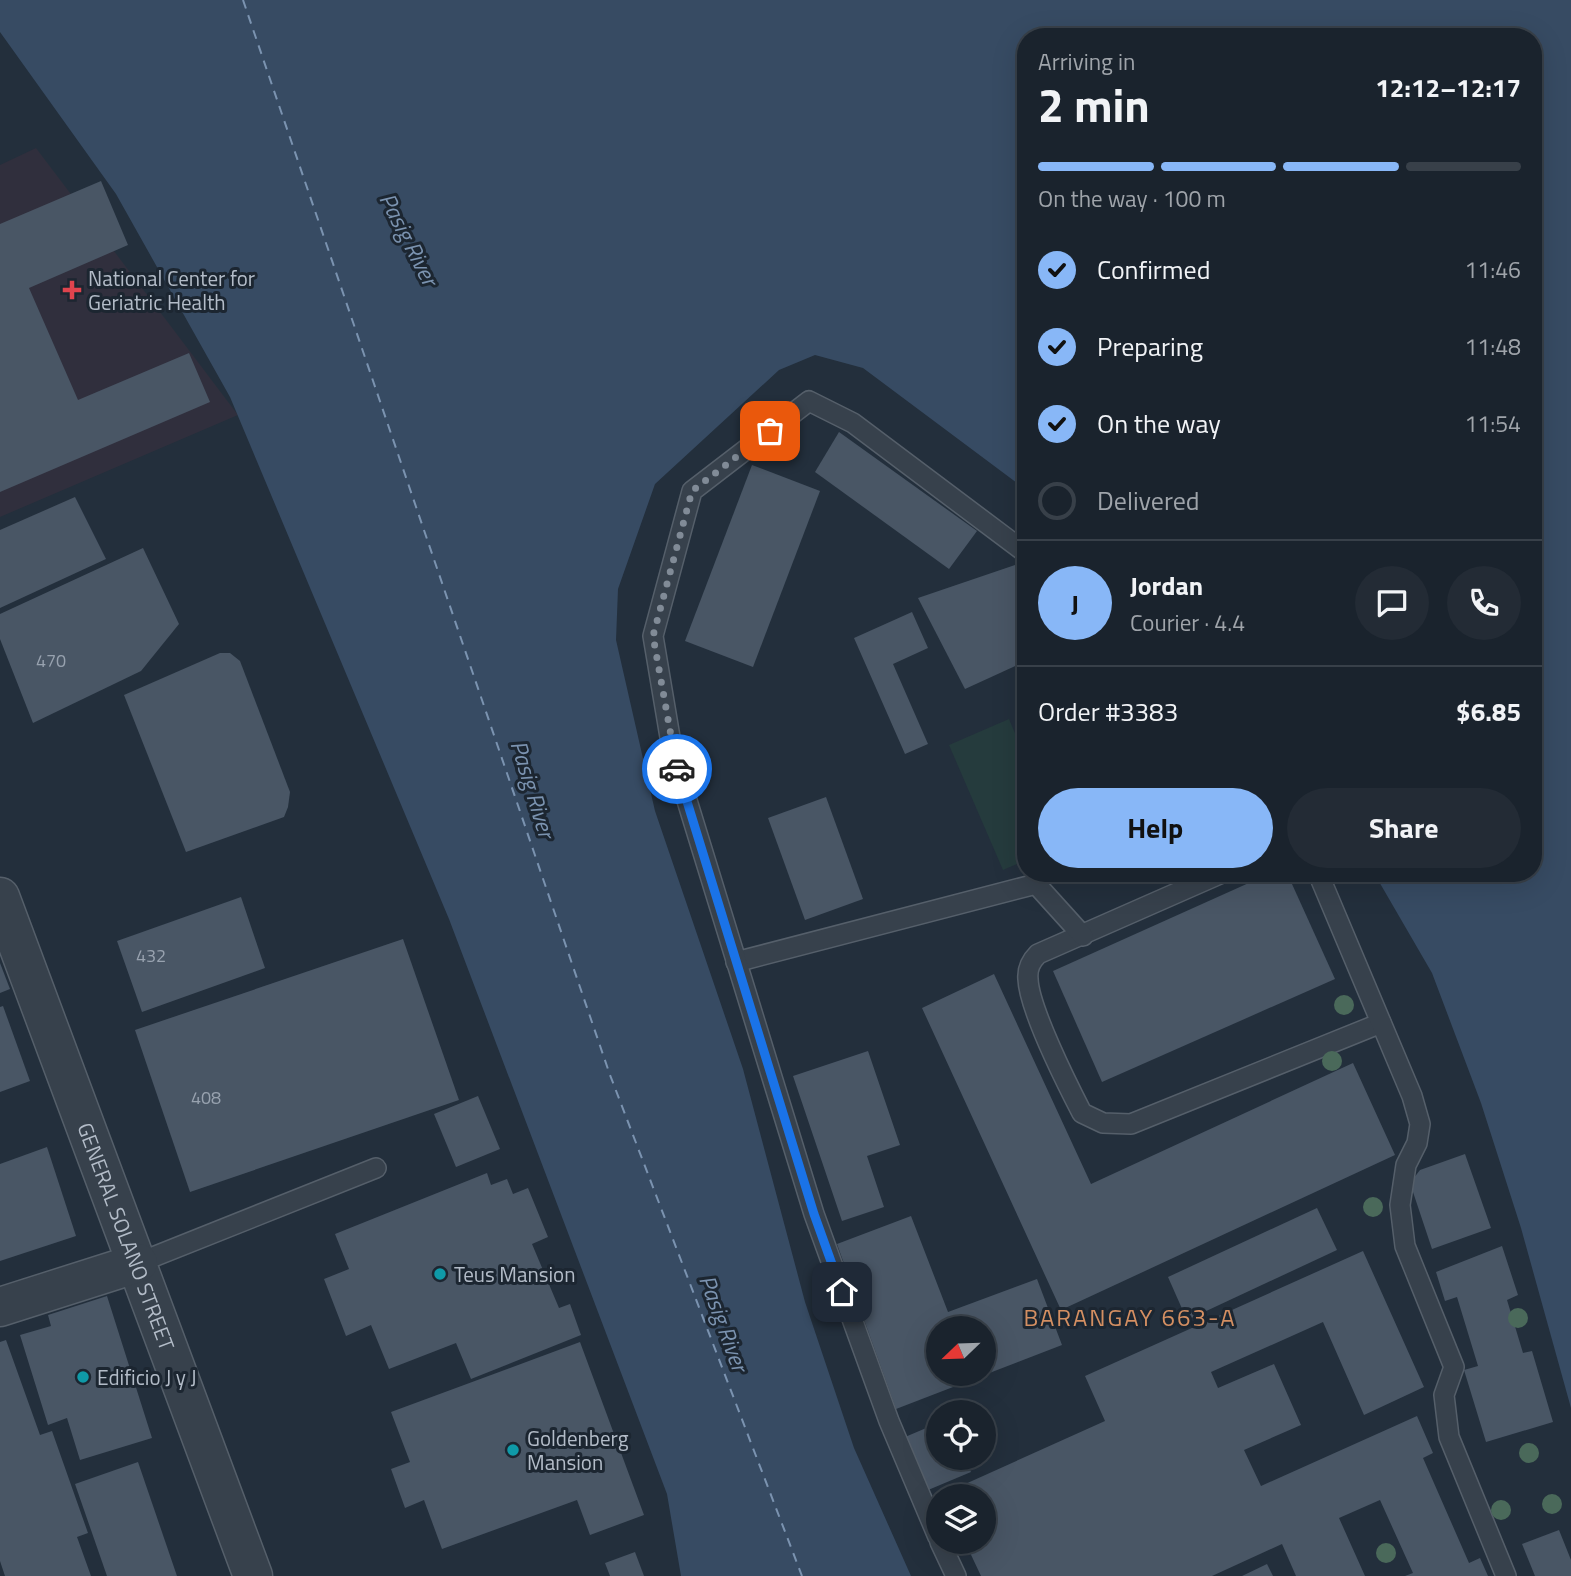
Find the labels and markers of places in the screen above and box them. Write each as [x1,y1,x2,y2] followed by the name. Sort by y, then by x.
[88,262,255,318] place label: National Center for Geriatric Health
[62,280,82,300] marker: National Center for Geriatric Health
[740,401,800,461] pin
[454,1258,575,1290] place label: Teus Mansion
[812,1262,872,1322] pin
[432,1266,448,1282] marker: Teus Mansion
[97,1361,197,1393] place label: Edificio J y J
[75,1369,91,1385] marker: Edificio J y J
[527,1422,629,1478] place label: Goldenberg Mansion
[505,1442,521,1458] marker: Goldenberg Mansion

